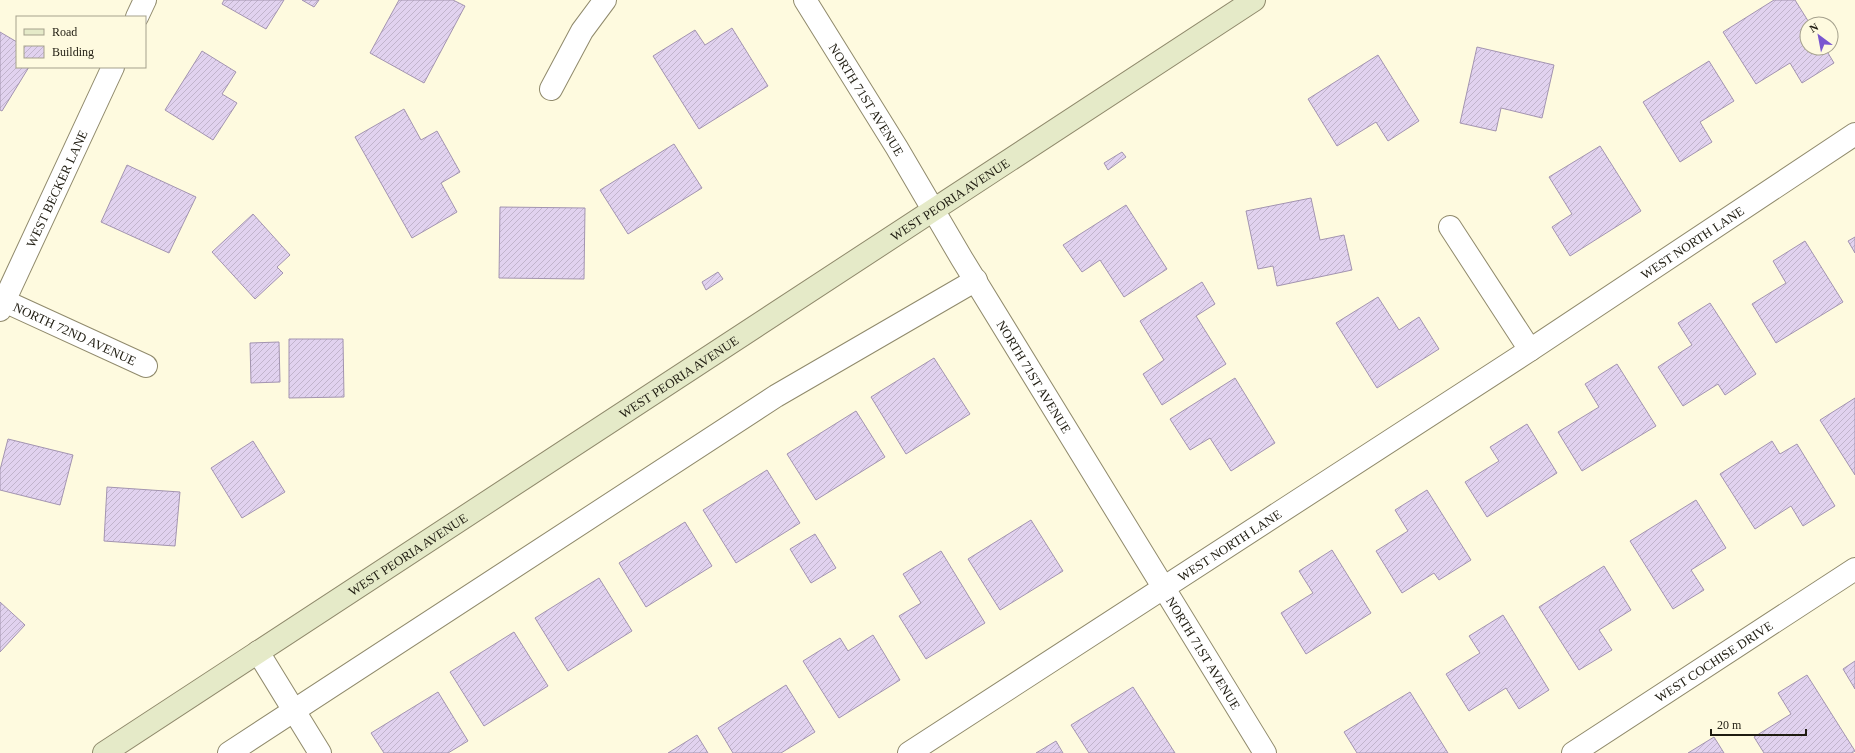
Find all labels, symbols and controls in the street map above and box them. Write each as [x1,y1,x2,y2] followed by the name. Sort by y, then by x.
[16,16,146,68] legend
[1799,16,1839,56] north arrow
[1807,20,1820,35] text: N
[52,25,77,39] text: Road
[826,41,907,159] street label: NORTH 71ST AVENUE
[52,45,94,59] text: Building
[23,128,91,250] street label: WEST BECKER LANE
[888,155,1012,244] street label: WEST PEORIA AVENUE
[1638,203,1747,282] street label: WEST NORTH LANE
[11,299,139,369] street label: NORTH 72ND AVENUE
[994,318,1074,436] street label: NORTH 71ST AVENUE
[617,333,741,421] street label: WEST PEORIA AVENUE
[1175,506,1284,585] street label: WEST NORTH LANE
[346,510,470,599] street label: WEST PEORIA AVENUE
[1163,594,1243,712] street label: NORTH 71ST AVENUE
[1652,618,1776,705] street label: WEST COCHISE DRIVE
[1711,711,1806,737] scale bar
[1717,718,1742,732] text: 20 m

